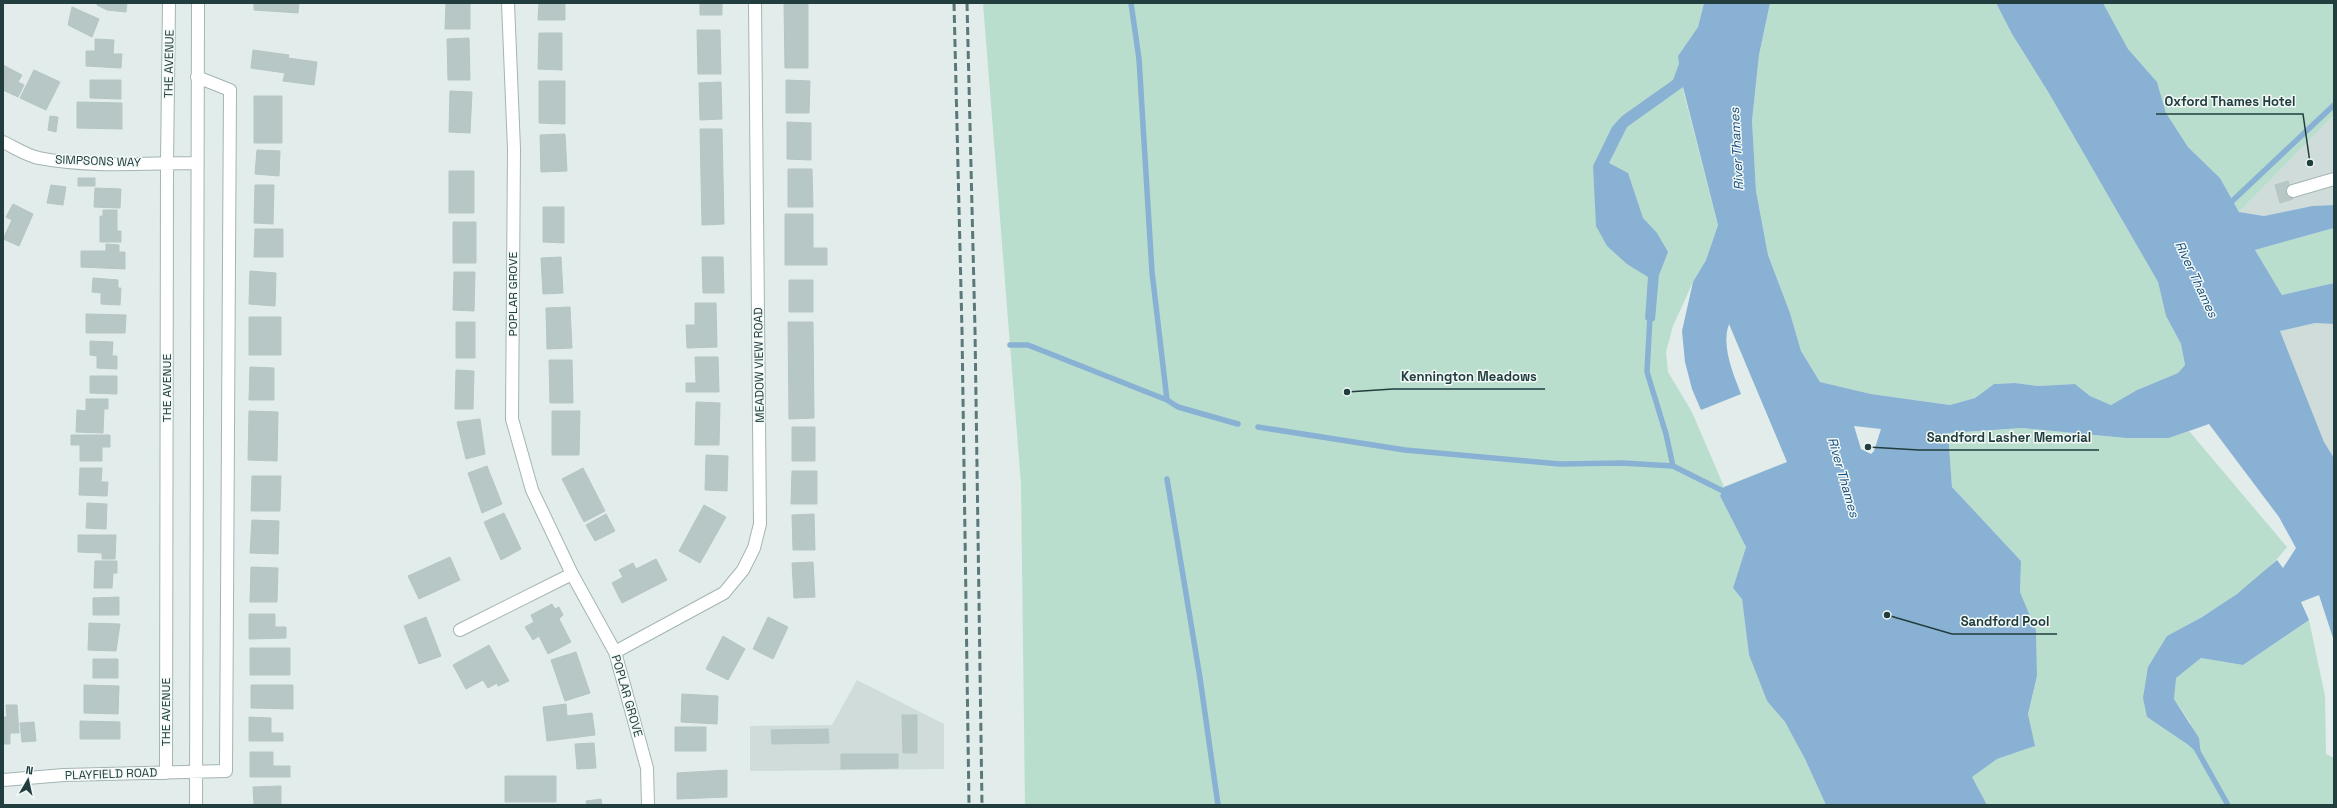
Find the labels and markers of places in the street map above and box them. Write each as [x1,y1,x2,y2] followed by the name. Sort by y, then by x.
[2156,89,2303,114] callout: Oxford Thames Hotel
[1393,364,1545,389] callout: Kennington Meadows
[1919,425,2099,450] callout: Sandford Lasher Memorial
[1952,609,2057,634] callout: Sandford Pool

